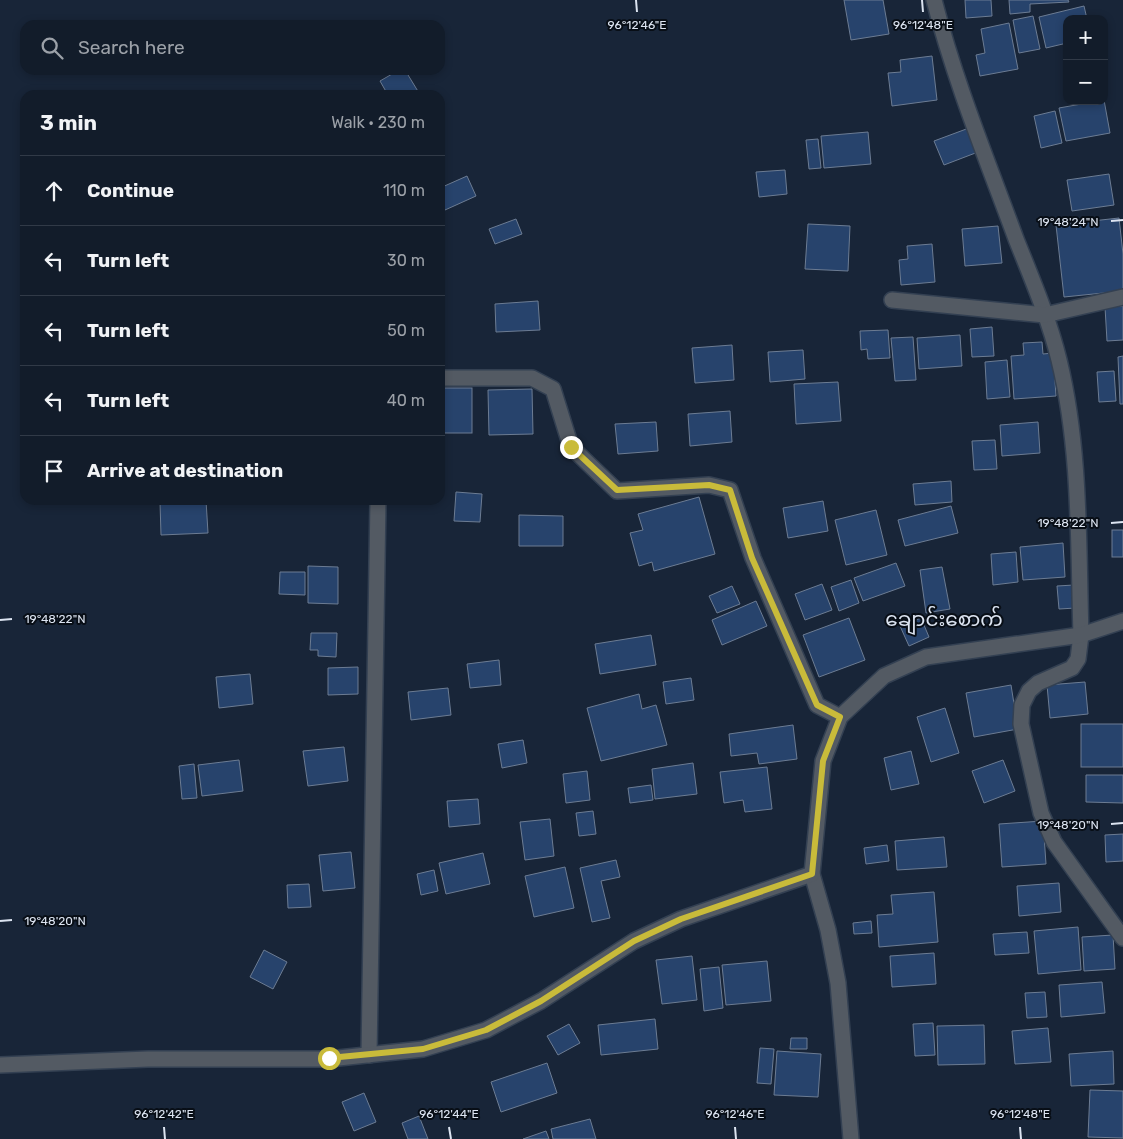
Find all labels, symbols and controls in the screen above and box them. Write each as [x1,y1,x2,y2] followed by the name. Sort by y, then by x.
[1063,15,1108,105] map controls
[1063,15,1108,60] button: +
[607,18,667,32] text: 96°12'46"E
[893,18,953,32] text: 96°12'48"E
[20,20,445,75] search box
[38,34,66,62] icon: search
[78,36,185,59] text: Search here
[1063,60,1108,105] button: −
[40,110,97,135] text: 3 min
[331,113,425,132] text: Walk · 230 m
[40,177,68,205] icon: ahead
[87,179,174,202] text: Continue
[383,181,425,200] text: 110 m
[1037,215,1099,229] text: 19°48'24"N
[40,247,68,275] icon: left
[87,249,169,272] text: Turn left
[387,251,425,270] text: 30 m
[40,317,68,345] icon: left
[87,319,169,342] text: Turn left
[387,321,425,340] text: 50 m
[40,387,68,415] icon: left
[87,389,169,412] text: Turn left
[387,391,425,410] text: 40 m
[560,436,583,459] route end
[40,457,68,485] icon: arrive
[87,459,283,482] text: Arrive at destination
[1037,516,1099,530] text: 19°48'22"N
[885,605,1003,635] district label: ချောင်းစောက်
[24,612,86,626] text: 19°48'22"N
[1037,818,1099,832] text: 19°48'20"N
[24,914,86,928] text: 19°48'20"N
[318,1047,341,1070] route start
[134,1107,194,1121] text: 96°12'42"E
[419,1107,479,1121] text: 96°12'44"E
[705,1107,765,1121] text: 96°12'46"E
[990,1107,1050,1121] text: 96°12'48"E

